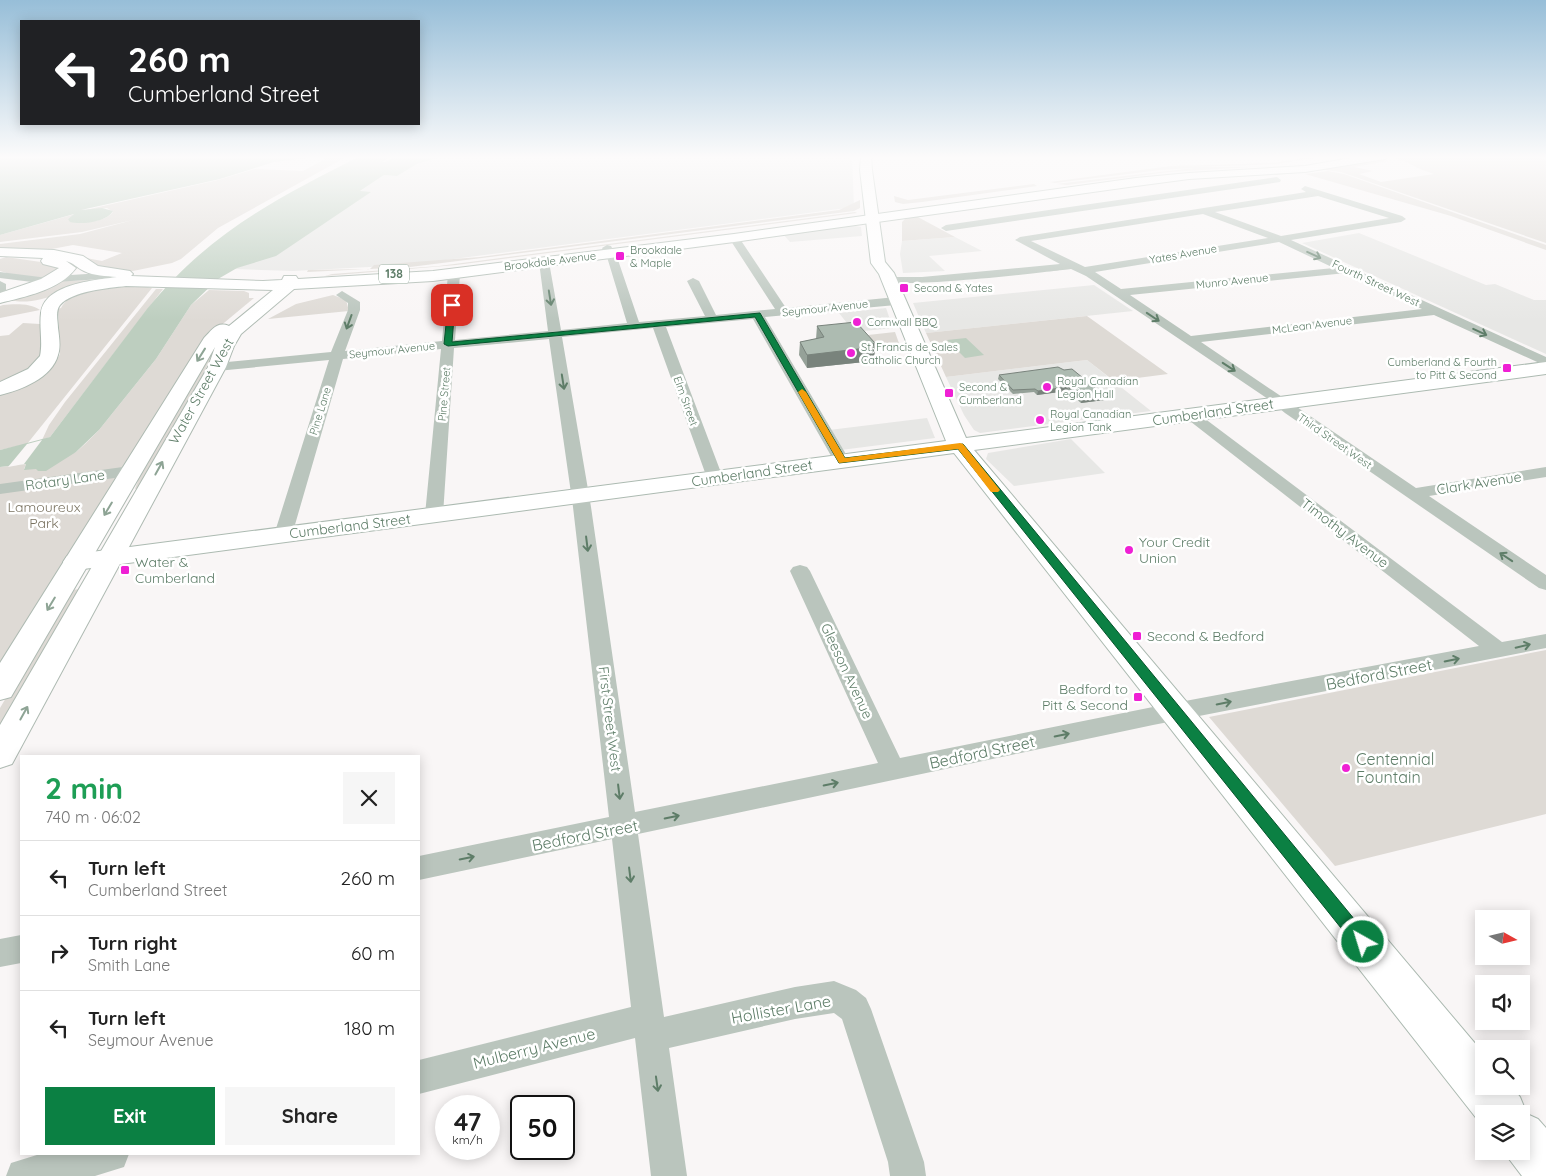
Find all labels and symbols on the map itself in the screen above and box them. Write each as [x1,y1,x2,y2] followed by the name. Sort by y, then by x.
[1148,241,1218,267] street label: Yates Avenue
[630,243,682,270] place label: Brookdale & Maple
[503,248,597,274] street label: Brookdale Avenue
[614,250,626,262] marker: Brookdale & Maple
[1306,250,1321,260] one-way arrow
[1330,257,1422,309] street label: Fourth Street West
[379,264,409,284] road number: 138
[1195,270,1269,292] street label: Munro Avenue
[914,281,993,295] place label: Second & Yates
[898,282,910,294] marker: Second & Yates
[431,284,473,326] pin
[545,290,555,306] one-way arrow
[781,297,869,319] street label: Seymour Avenue
[1146,312,1160,322] one-way arrow
[1271,313,1353,337] street label: McLean Avenue
[344,314,353,329] one-way arrow
[867,315,938,329] place label: Cornwall BBQ
[851,316,863,328] marker: Cornwall BBQ
[1472,327,1487,337] one-way arrow
[164,335,238,447] street label: Water Street West
[348,339,436,361] street label: Seymour Avenue
[861,340,958,367] place label: St. Francis de Sales Catholic Church
[845,347,857,359] marker: St. Francis de Sales Catholic Church
[196,348,207,362] one-way arrow
[1388,355,1497,382] place label: Cumberland & Fourth to Pitt & Second
[1221,362,1235,372] one-way arrow
[1501,362,1513,374] marker: Cumberland & Fourth to Pitt & Second
[435,366,453,422] street label: Pine Street
[559,374,569,390] one-way arrow
[671,374,702,428] street label: Elm Street
[1057,374,1138,401] place label: Royal Canadian Legion Hall
[959,380,1022,407] place label: Second & Cumberland
[1041,381,1053,393] marker: Royal Canadian Legion Hall
[306,385,334,437] street label: Pine Lane
[943,387,955,399] marker: Second & Cumberland
[1151,395,1275,429] street label: Cumberland Street
[1050,407,1131,434] place label: Royal Canadian Legion Tank
[1295,410,1375,472] street label: Third Street West
[1034,414,1046,426] marker: Royal Canadian Legion Tank
[690,456,814,490] street label: Cumberland Street
[154,461,164,476] one-way arrow
[24,466,106,494] street label: Rotary Lane
[1435,467,1523,499] street label: Clark Avenue
[1298,494,1392,572] street label: Timothy Avenue
[8,498,81,532] park label: Lamoureux Park
[102,501,112,515] one-way arrow
[288,510,412,542] street label: Cumberland Street
[1139,533,1210,567] place label: Your Credit Union
[582,536,592,552] one-way arrow
[1123,544,1135,556] marker: Your Credit Union
[1499,552,1513,562] one-way arrow
[135,553,215,587] place label: Water & Cumberland
[119,564,131,576] marker: Water & Cumberland
[46,596,56,610] one-way arrow
[817,620,877,722] street label: Gleeson Avenue
[1147,627,1264,645] place label: Second & Bedford
[1131,630,1143,642] marker: Second & Bedford
[1514,641,1530,650] one-way arrow
[1324,654,1434,694] street label: Bedford Street
[1444,655,1460,664] one-way arrow
[595,665,625,773] street label: First Street West
[1042,680,1128,714] place label: Bedford to Pitt & Second
[1132,691,1144,703] marker: Bedford to Pitt & Second
[1215,698,1231,707] one-way arrow
[19,705,29,720] one-way arrow
[1053,730,1069,740] one-way arrow
[927,731,1037,773] street label: Bedford Street
[1356,749,1434,787] place label: Centennial Fountain
[1340,762,1352,774] marker: Centennial Fountain
[822,779,838,788] one-way arrow
[615,784,625,800] one-way arrow
[663,812,679,821] one-way arrow
[530,815,640,855] street label: Bedford Street
[458,853,474,863] one-way arrow
[625,867,635,883] one-way arrow
[1475,910,1530,965] north arrow
[1336,915,1388,967] position arrow
[730,990,832,1028] street label: Hollister Lane
[471,1023,597,1073] street label: Mulberry Avenue
[652,1076,662,1092] one-way arrow
[510,1095,575,1160] speed limit sign: 50

